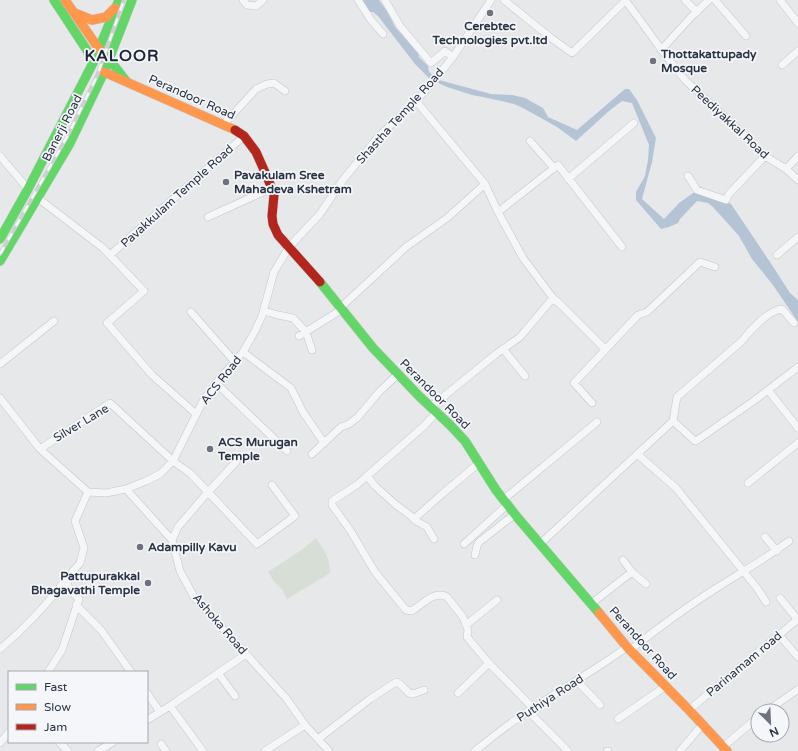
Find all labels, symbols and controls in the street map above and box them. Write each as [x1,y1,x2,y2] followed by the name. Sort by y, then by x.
[485,8,495,18] marker: Cerebtec Technologies pvt.ltd
[431,19,548,48] place label: Cerebtec Technologies pvt.ltd
[85,46,159,66] district label: KALOOR
[660,47,757,76] place label: Thottakattupady Mosque
[648,56,658,66] marker: Thottakattupady Mosque
[353,65,447,167] street label: Shastha Temple Road
[147,72,237,122] street label: Perandoor Road
[688,82,772,162] street label: Peediyakkal Road
[39,92,85,164] street label: Banerji Road
[118,142,236,250] street label: Pavakkulam Temple Road
[234,168,352,196] place label: Pavakulam Sree Mahadeva Kshetram
[221,177,231,187] marker: Pavakulam Sree Mahadeva Kshetram
[198,353,244,407] street label: ACS Road
[397,356,473,432] street label: Perandoor Road
[51,401,111,445] street label: Silver Lane
[217,435,298,464] place label: ACS Murugan Temple
[205,444,215,454] marker: ACS Murugan Temple
[148,540,237,555] place label: Adampilly Kavu
[135,542,145,552] marker: Adampilly Kavu
[31,569,140,598] place label: Pattupurakkal Bhagavathi Temple
[143,578,153,588] marker: Pattupurakkal Bhagavathi Temple
[190,591,250,657] street label: Ashoka Road
[607,604,679,682] street label: Perandoor Road
[703,628,785,700] street label: Parinamam road
[8,671,148,743] legend
[514,671,586,725] street label: Puthiya Road
[44,680,68,694] text: Fast
[44,700,71,714] text: Slow
[750,703,790,743] north arrow
[44,720,67,734] text: Jam
[767,724,781,739] text: N

